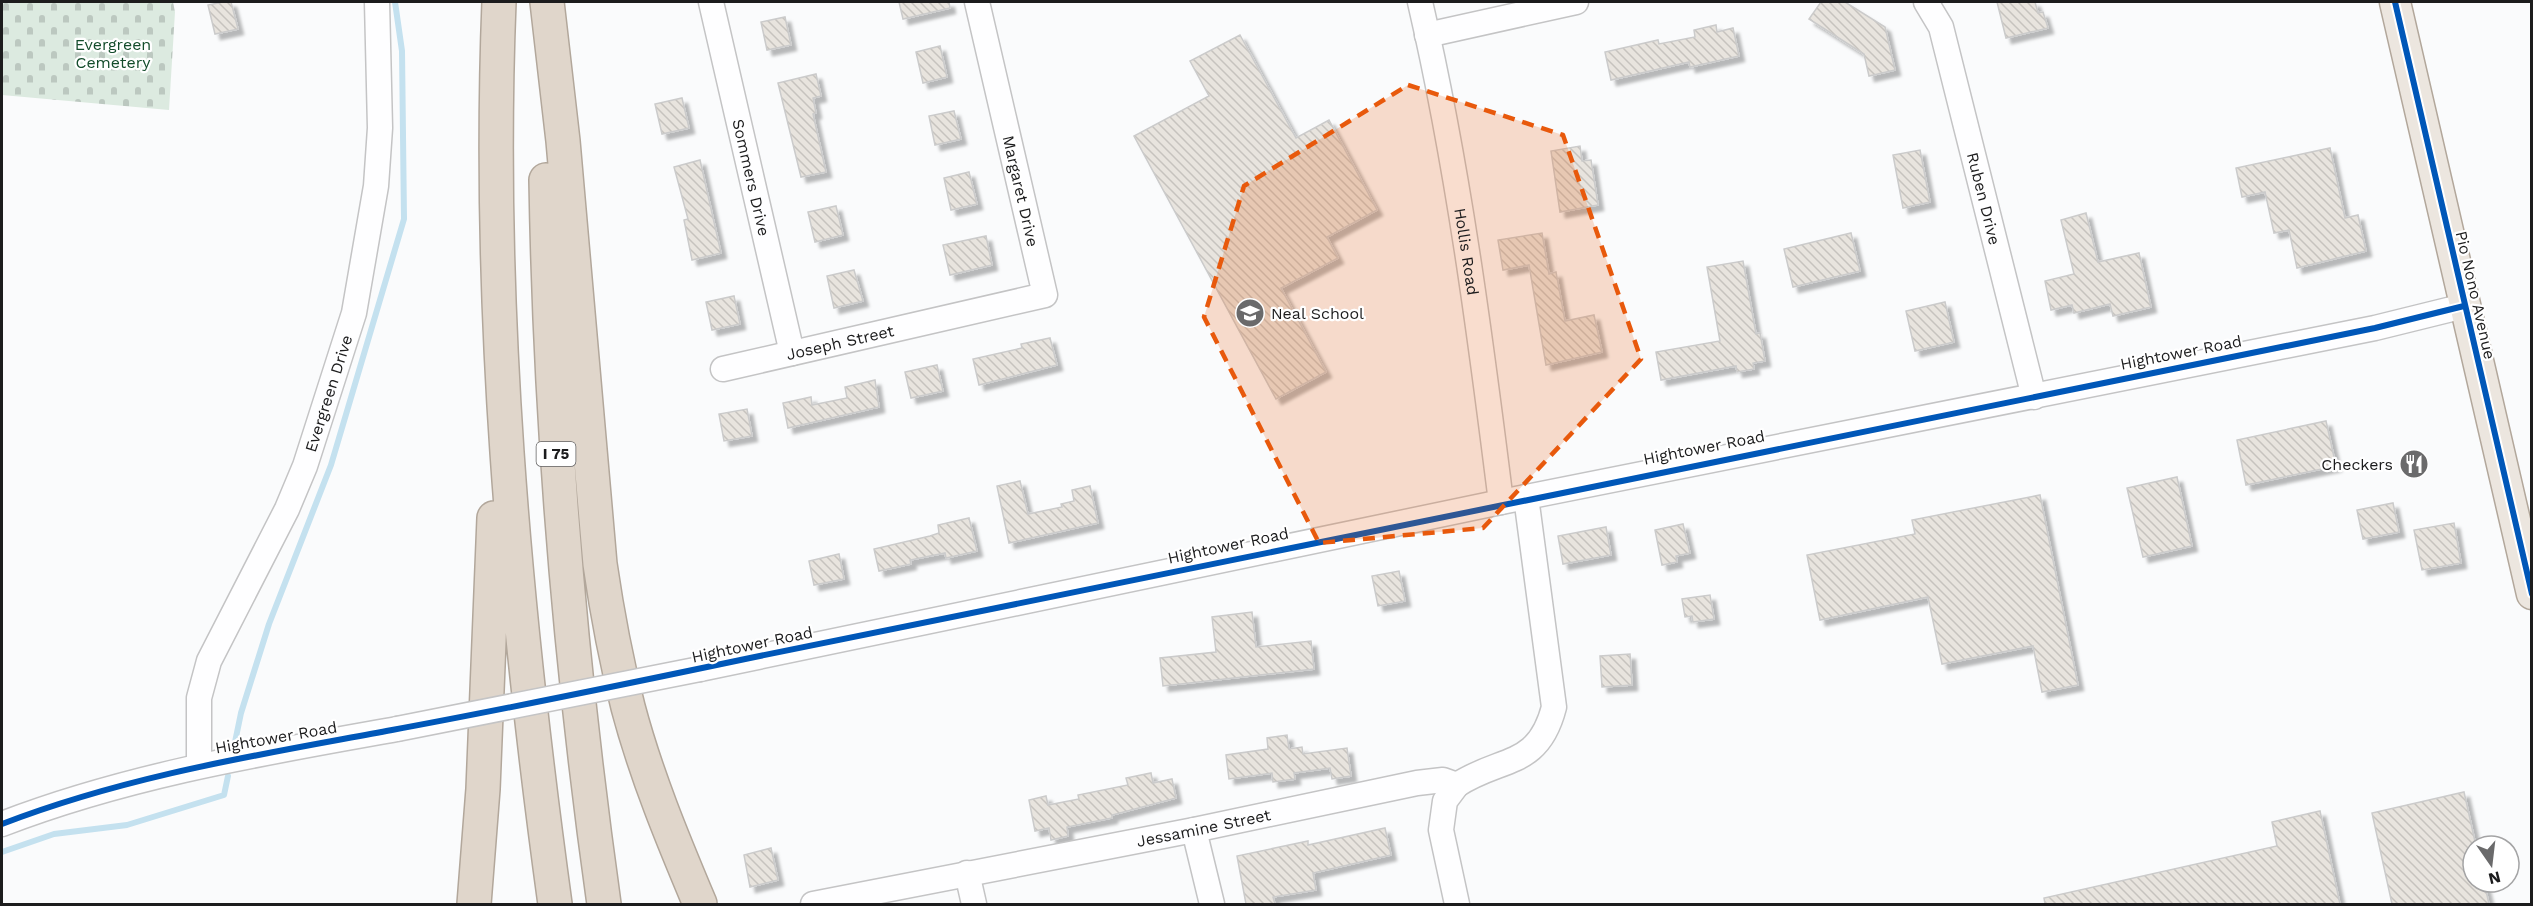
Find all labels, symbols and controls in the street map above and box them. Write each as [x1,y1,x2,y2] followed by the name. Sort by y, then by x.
[75,35,151,72] park label: Evergreen Cemetery
[728,117,774,238] street label: Sommers Drive
[998,134,1043,249] street label: Margaret Drive
[1963,150,2004,247] street label: Ruben Drive
[1450,206,1482,297] street label: Hollis Road
[2451,229,2500,361] street label: Pio Nono Avenue
[1234,297,1266,329] school or university icon: Neal School
[1271,304,1364,323] place label: Neal School
[784,321,896,364] street label: Joseph Street
[2119,331,2243,374] street label: Hightower Road
[301,333,356,455] street label: Evergreen Drive
[1642,426,1766,469] street label: Hightower Road
[536,442,576,466] road number: I 75
[2398,448,2430,480] restaurant icon: Checkers
[2321,455,2393,474] place label: Checkers
[1166,523,1290,568] street label: Hightower Road
[690,622,814,667] street label: Hightower Road
[214,717,338,758] street label: Hightower Road
[1135,805,1273,851] street label: Jessamine Street
[2461,834,2521,894] north arrow
[2486,867,2503,889] text: N

